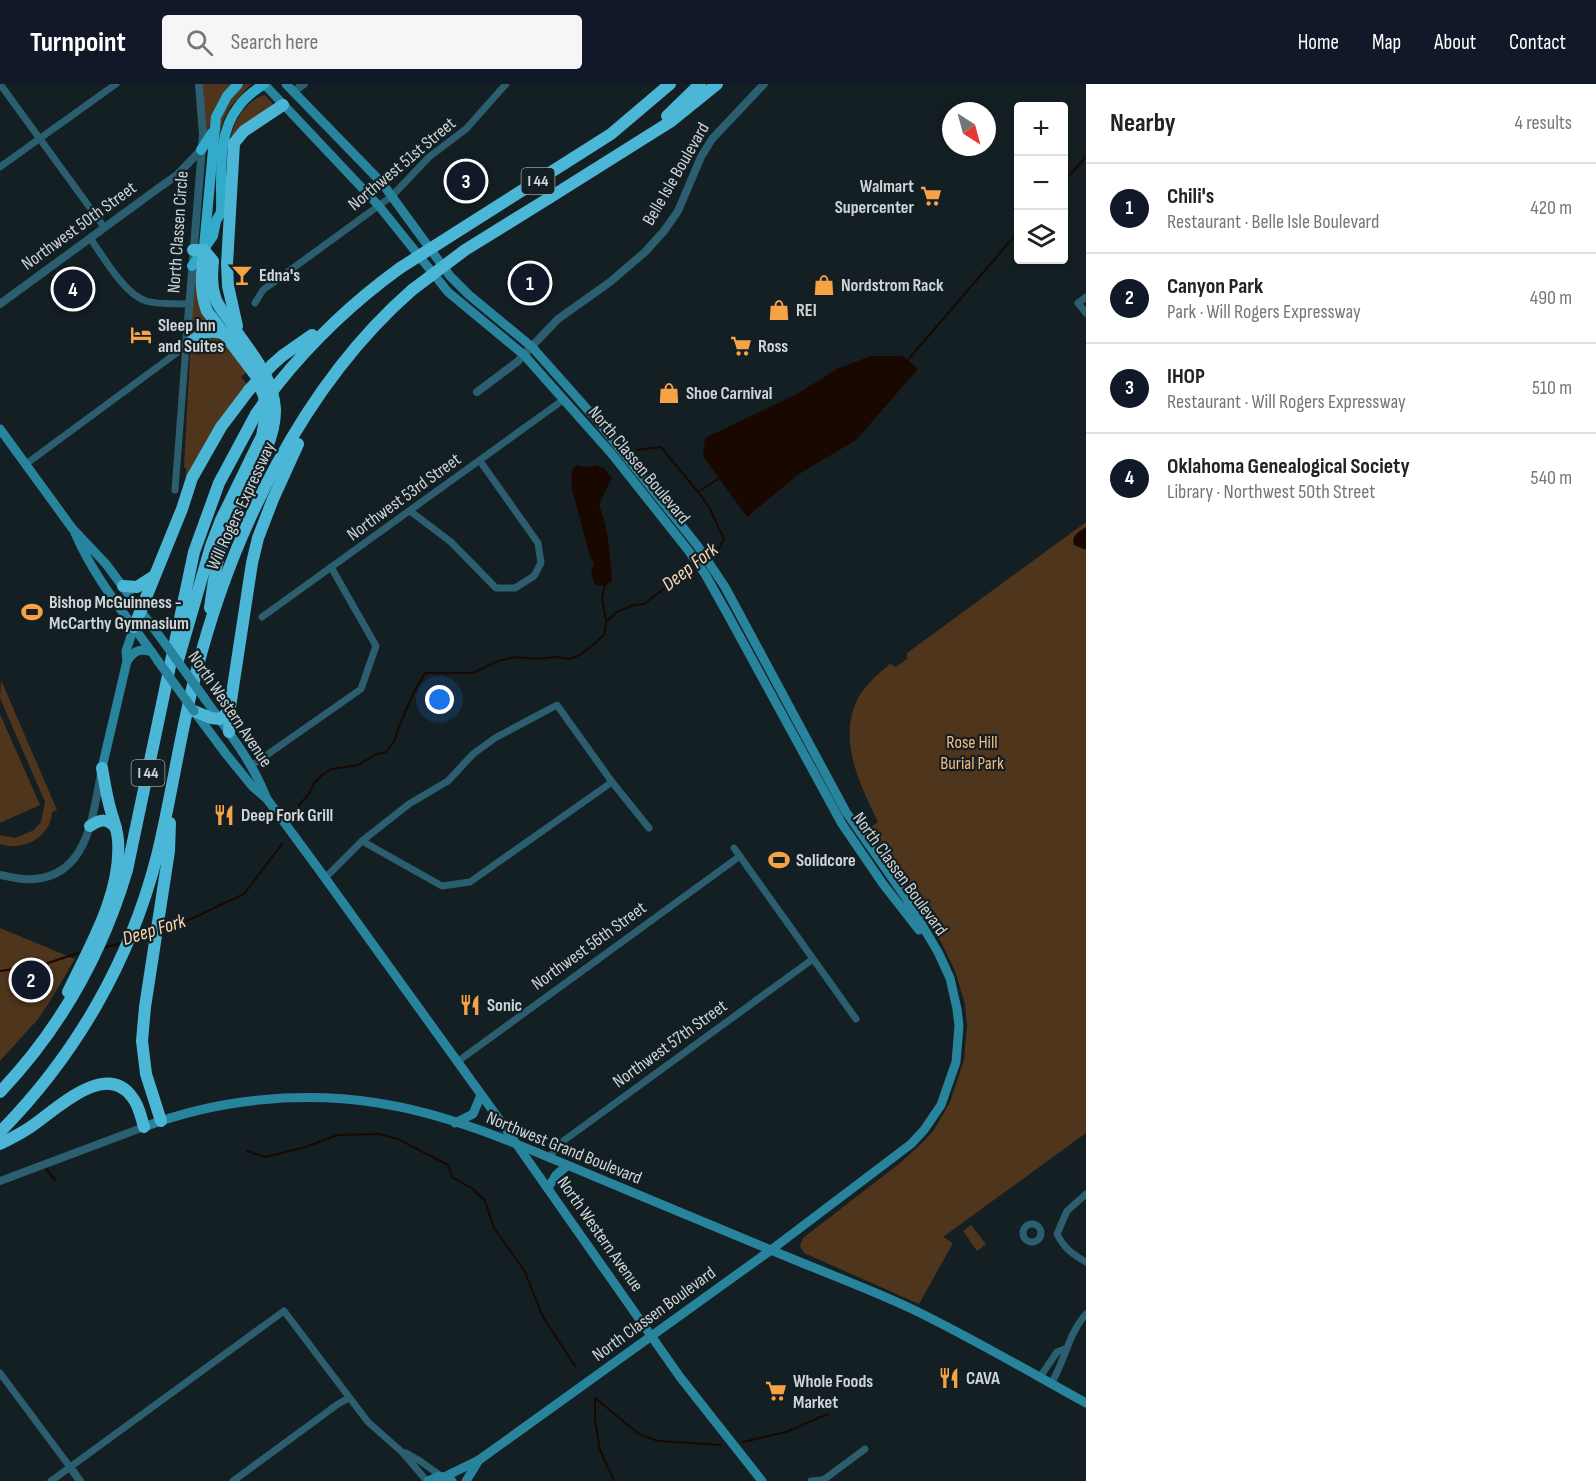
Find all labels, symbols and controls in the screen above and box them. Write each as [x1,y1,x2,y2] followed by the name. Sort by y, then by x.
[162,15,582,69] search box
[30,26,126,59] text: Turnpoint
[183,26,216,59] icon: search
[231,29,318,56] text: Search here
[1298,30,1339,55] text: Home
[1372,30,1401,55] text: Map
[1434,30,1476,55] text: About
[1509,30,1566,55] text: Contact
[942,102,996,156] north arrow
[1014,102,1068,264] map controls
[1014,102,1068,156] button: +
[1110,108,1176,139] text: Nearby
[1515,111,1572,135] text: 4 results
[344,113,460,215] street label: Northwest 51st Street
[638,119,714,229] street label: Belle Isle Boulevard
[1014,156,1068,210] button: −
[446,158,486,204] pin: 3
[522,168,554,194] road number: I 44
[163,170,193,294] street label: North Classen Circle
[835,176,914,218] place label: Walmart Supercenter
[18,177,141,275] street label: Northwest 50th Street
[1167,183,1214,210] text: Chili's
[919,184,943,208] supermarket icon: Walmart Supercenter
[1126,196,1133,220] text: 1
[1530,196,1572,220] text: 420 m
[1014,210,1068,264] button: layers
[1167,210,1379,234] text: Restaurant · Belle Isle Boulevard
[510,260,550,306] pin: 1
[230,263,254,287] bar icon: Edna's
[259,265,300,286] place label: Edna's
[54,266,92,312] pin: 4
[812,273,836,297] shop icon: Nordstrom Rack
[1167,273,1263,300] text: Canyon Park
[841,275,944,296] place label: Nordstrom Rack
[1125,286,1134,310] text: 2
[1530,286,1572,310] text: 490 m
[767,298,791,322] shop icon: REI
[796,300,817,321] place label: REI
[1167,300,1361,324] text: Park · Will Rogers Expressway
[158,315,224,357] place label: Sleep Inn and Suites
[129,323,153,347] hotel icon: Sleep Inn and Suites
[729,334,753,358] supermarket icon: Ross
[758,336,788,357] place label: Ross
[1167,363,1205,390] text: IHOP
[1125,376,1134,400] text: 3
[1532,376,1572,400] text: 510 m
[657,381,681,405] shop icon: Shoe Carnival
[686,383,772,404] place label: Shoe Carnival
[1167,390,1406,414] text: Restaurant · Will Rogers Expressway
[584,402,694,528] street label: North Classen Boulevard
[202,439,280,573] street label: Will Rogers Expressway
[343,448,465,545] street label: Northwest 53rd Street
[1167,453,1410,480] text: Oklahoma Genealogical Society
[1125,466,1134,490] text: 4
[1531,466,1572,490] text: 540 m
[1167,480,1375,504] text: Library · Northwest 50th Street
[657,537,723,596] water label: Deep Fork
[49,592,189,634] place label: Bishop McGuinness - McCarthy Gymnasium
[20,600,44,624] sports icon: Bishop McGuinness - McCarthy Gymnasium
[183,647,277,771] street label: North Western Avenue
[425,685,454,714] your location
[940,732,1004,774] park label: Rose Hill Burial Park
[132,760,164,786] road number: I 44
[212,803,236,827] restaurant icon: Deep Fork Grill
[241,805,333,826] place label: Deep Fork Grill
[848,808,952,940] street label: North Classen Boulevard
[767,848,791,872] sports icon: Solidcore
[796,850,856,871] place label: Solidcore
[528,897,651,995] street label: Northwest 56th Street
[120,909,189,951] water label: Deep Fork
[12,958,51,1002] pin: 2
[458,993,482,1017] restaurant icon: Sonic
[487,995,522,1016] place label: Sonic
[609,995,732,1092] street label: Northwest 57th Street
[483,1107,645,1189] street label: Northwest Grand Boulevard
[553,1172,647,1296] street label: North Western Avenue
[588,1262,720,1366] street label: North Classen Boulevard
[937,1366,961,1390] restaurant icon: CAVA
[966,1368,1000,1389] place label: CAVA
[793,1371,873,1413] place label: Whole Foods Market
[764,1379,788,1403] supermarket icon: Whole Foods Market

